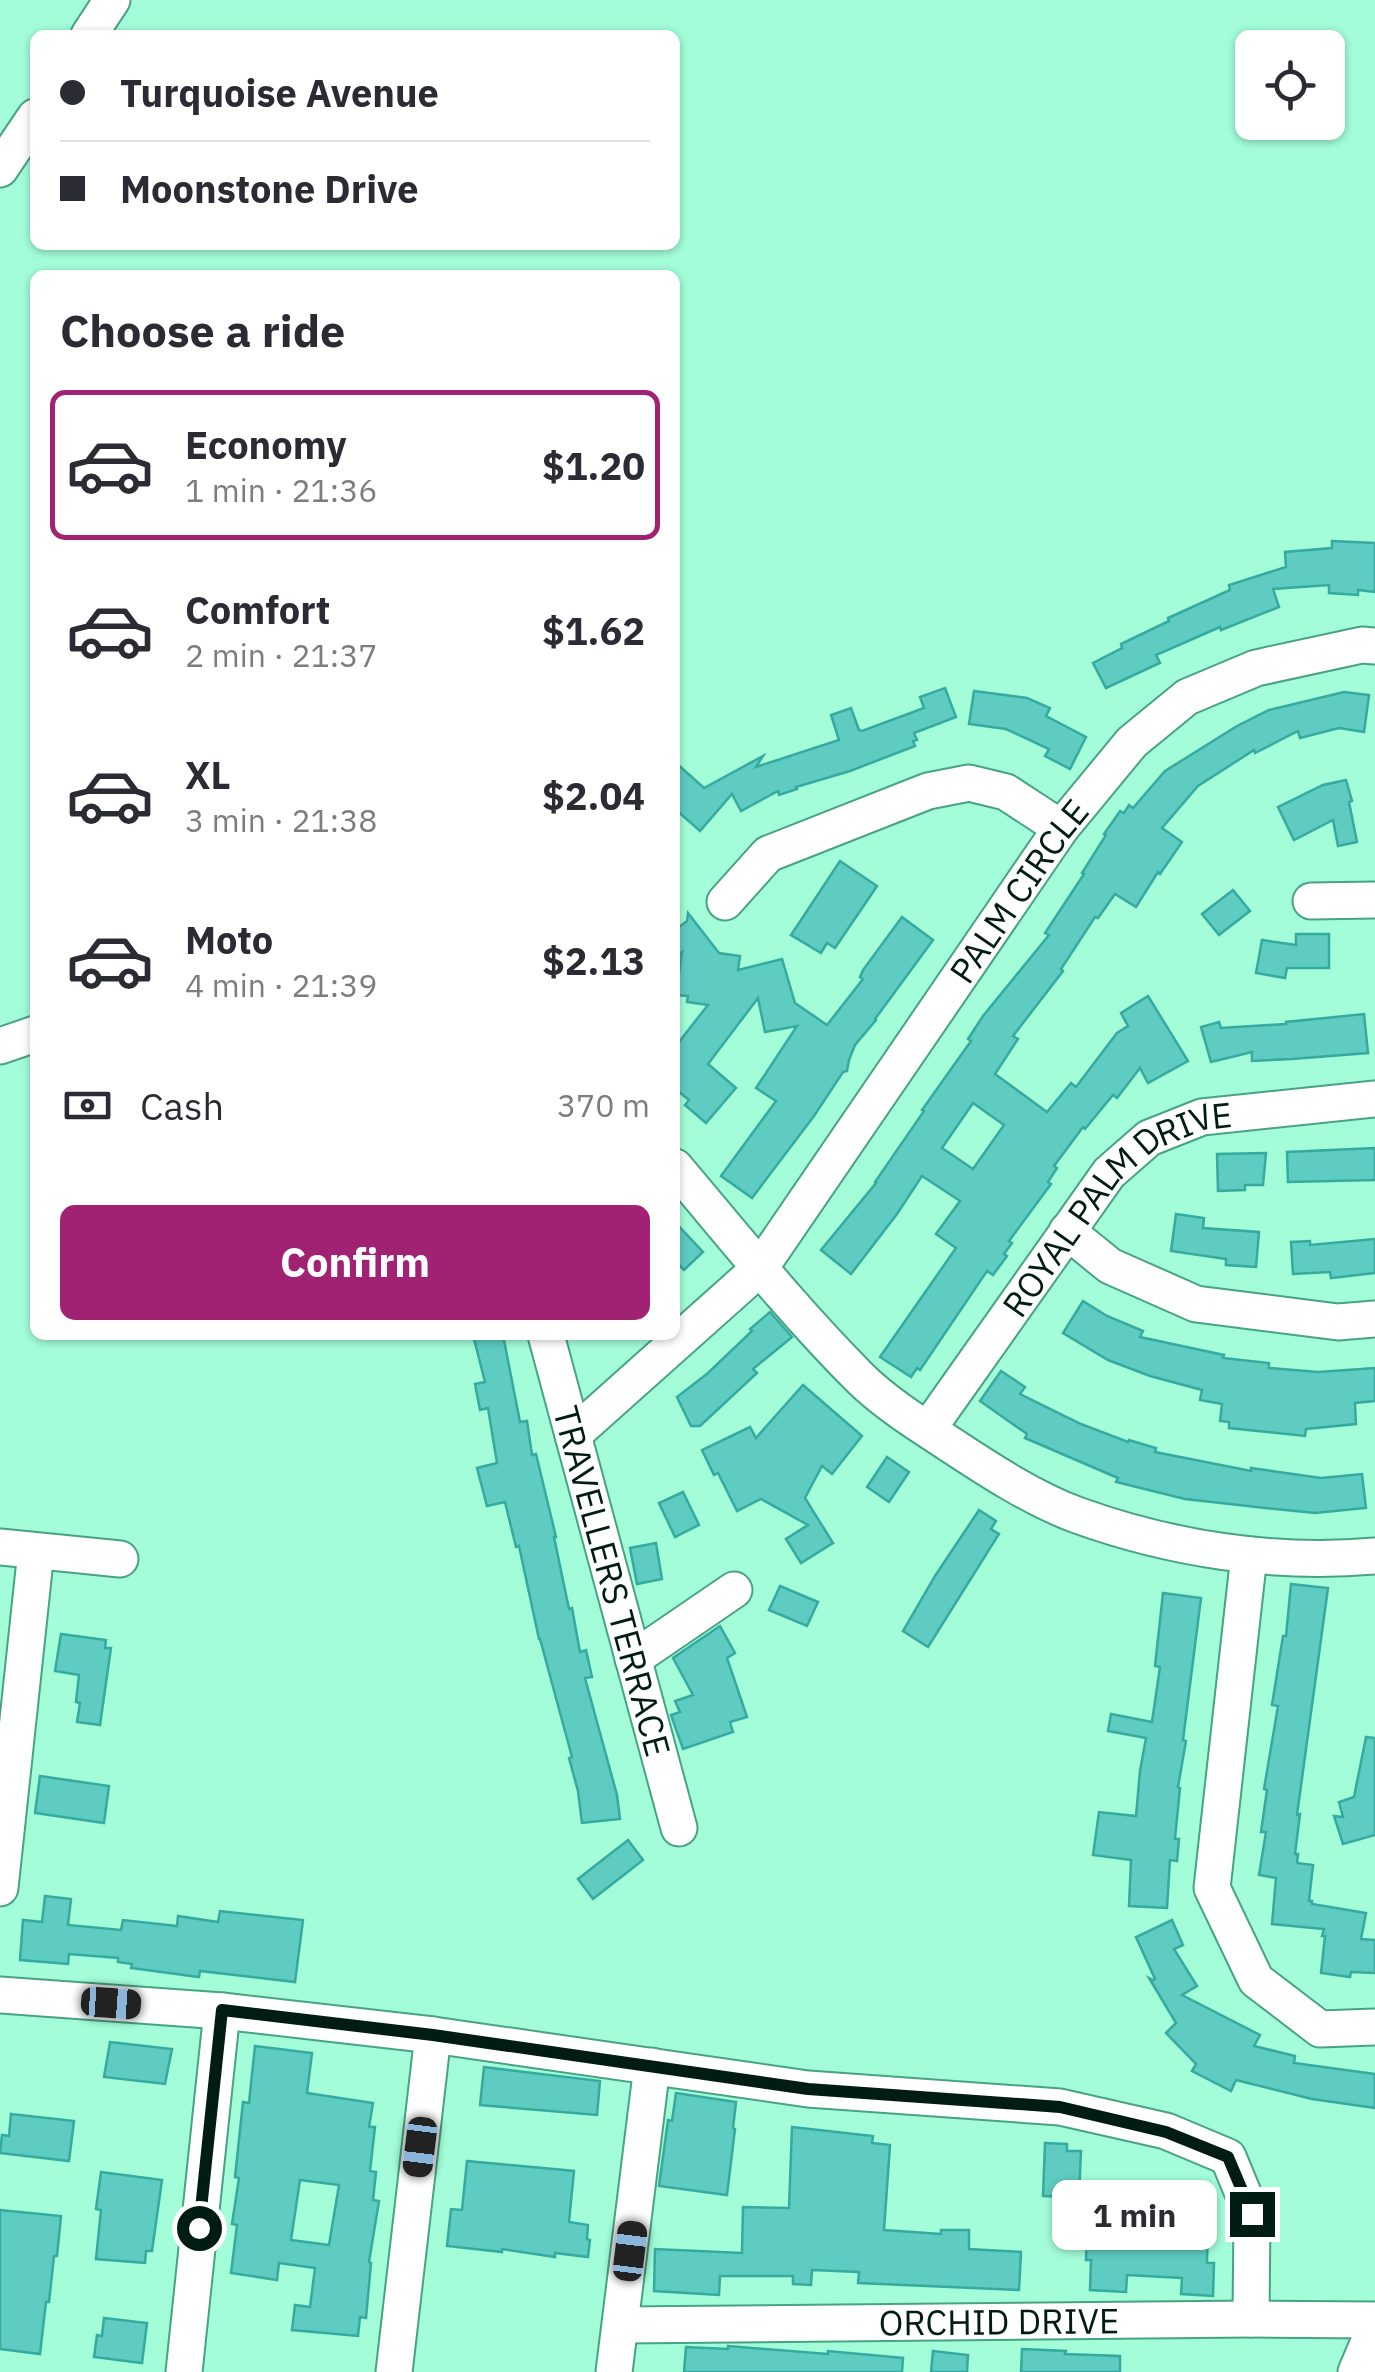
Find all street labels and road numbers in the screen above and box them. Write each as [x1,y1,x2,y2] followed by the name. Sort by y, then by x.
[939,789,1099,992] street label: PALM CIRCLE
[992,1091,1234,1326] street label: ROYAL PALM DRIVE
[543,1401,682,1761] street label: TRAVELLERS TERRACE
[878,2297,1120,2346] street label: ORCHID DRIVE

